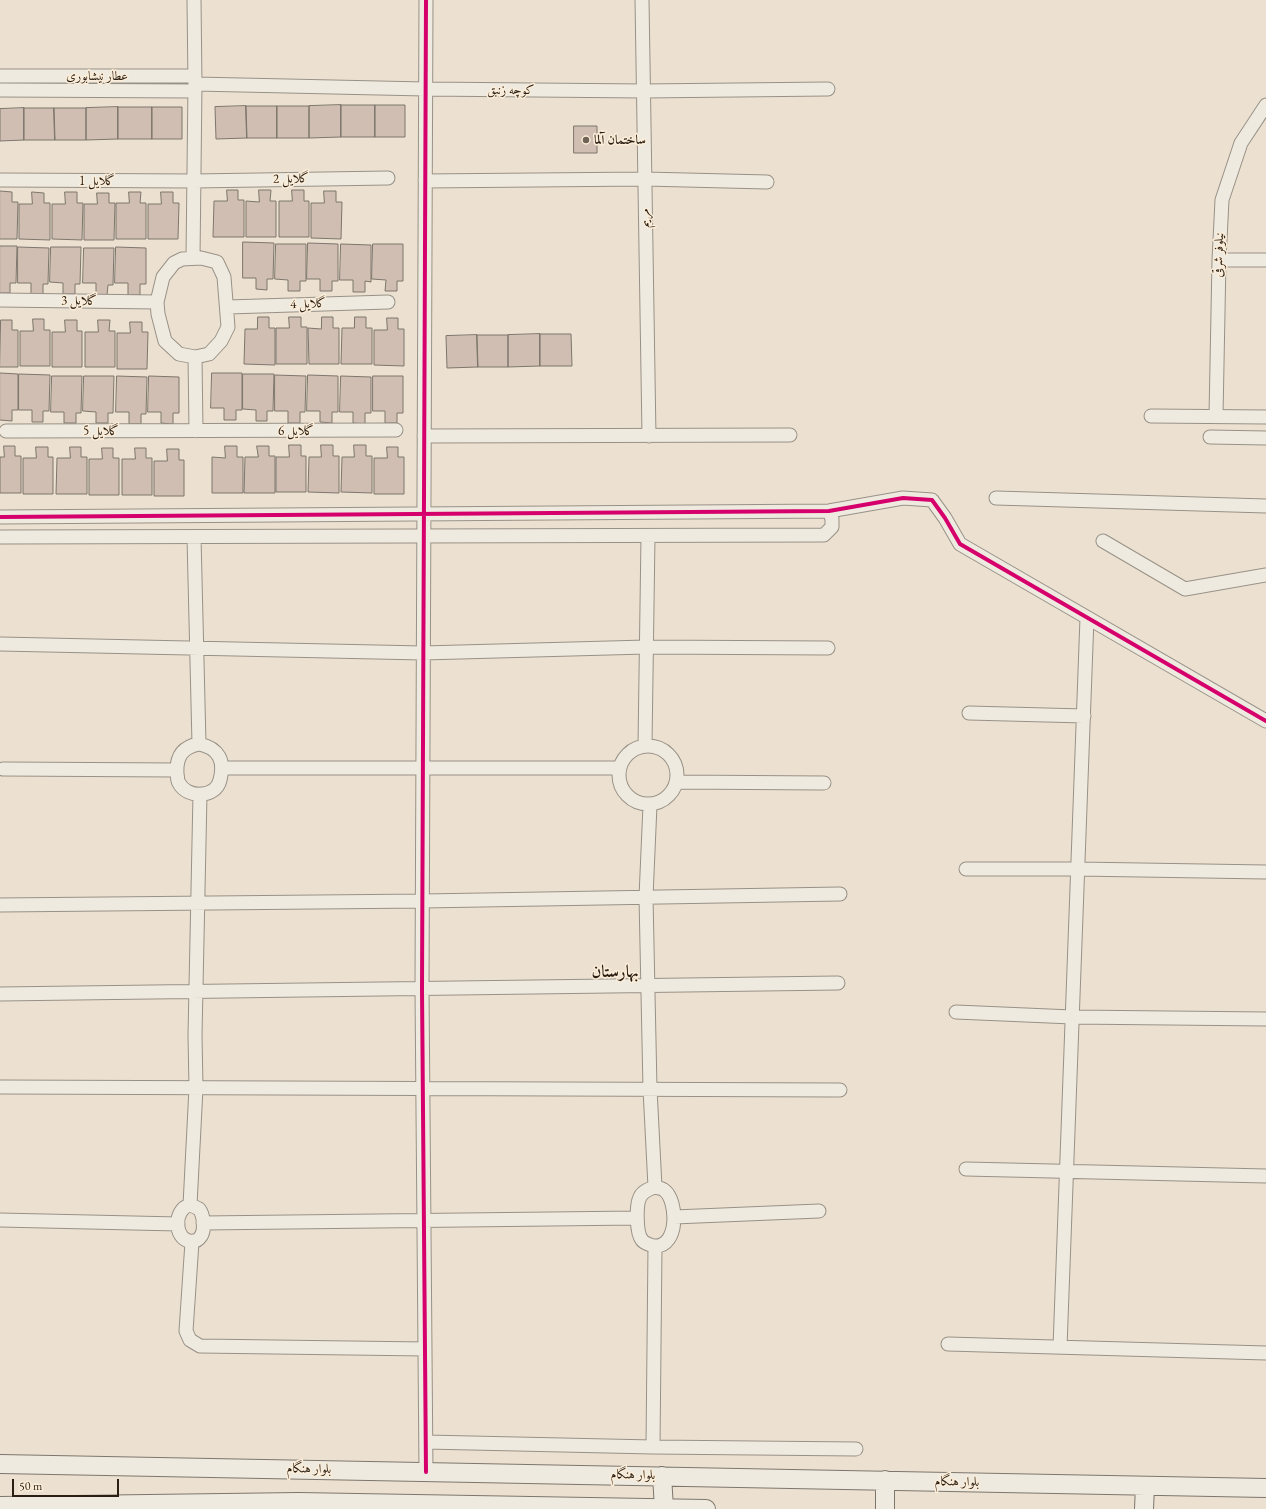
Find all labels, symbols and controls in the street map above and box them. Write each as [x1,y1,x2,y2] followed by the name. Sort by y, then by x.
[66,68,128,84] street label: عطار نیشابوری
[487,82,535,98] street label: کوچه زنبق
[594,132,646,148] place label: ساختمان آلما
[581,135,591,145] marker: ساختمان آلما
[273,171,309,187] street label: گلایل 2
[79,173,115,189] street label: گلایل 1
[637,208,653,228] street label: مریم
[1210,232,1228,278] street label: نیلوفر شرقی
[61,293,97,309] street label: گلایل 3
[290,296,326,312] street label: گلایل 4
[83,423,119,439] street label: گلایل 5
[278,423,314,439] street label: گلایل 6
[591,962,639,982] district label: بهارستان
[286,1461,332,1477] street label: بلوار هنگام
[610,1467,656,1483] street label: بلوار هنگام
[14,1471,121,1497] scale bar
[934,1474,980,1490] street label: بلوار هنگام
[19,1478,42,1494] text: 50 m

